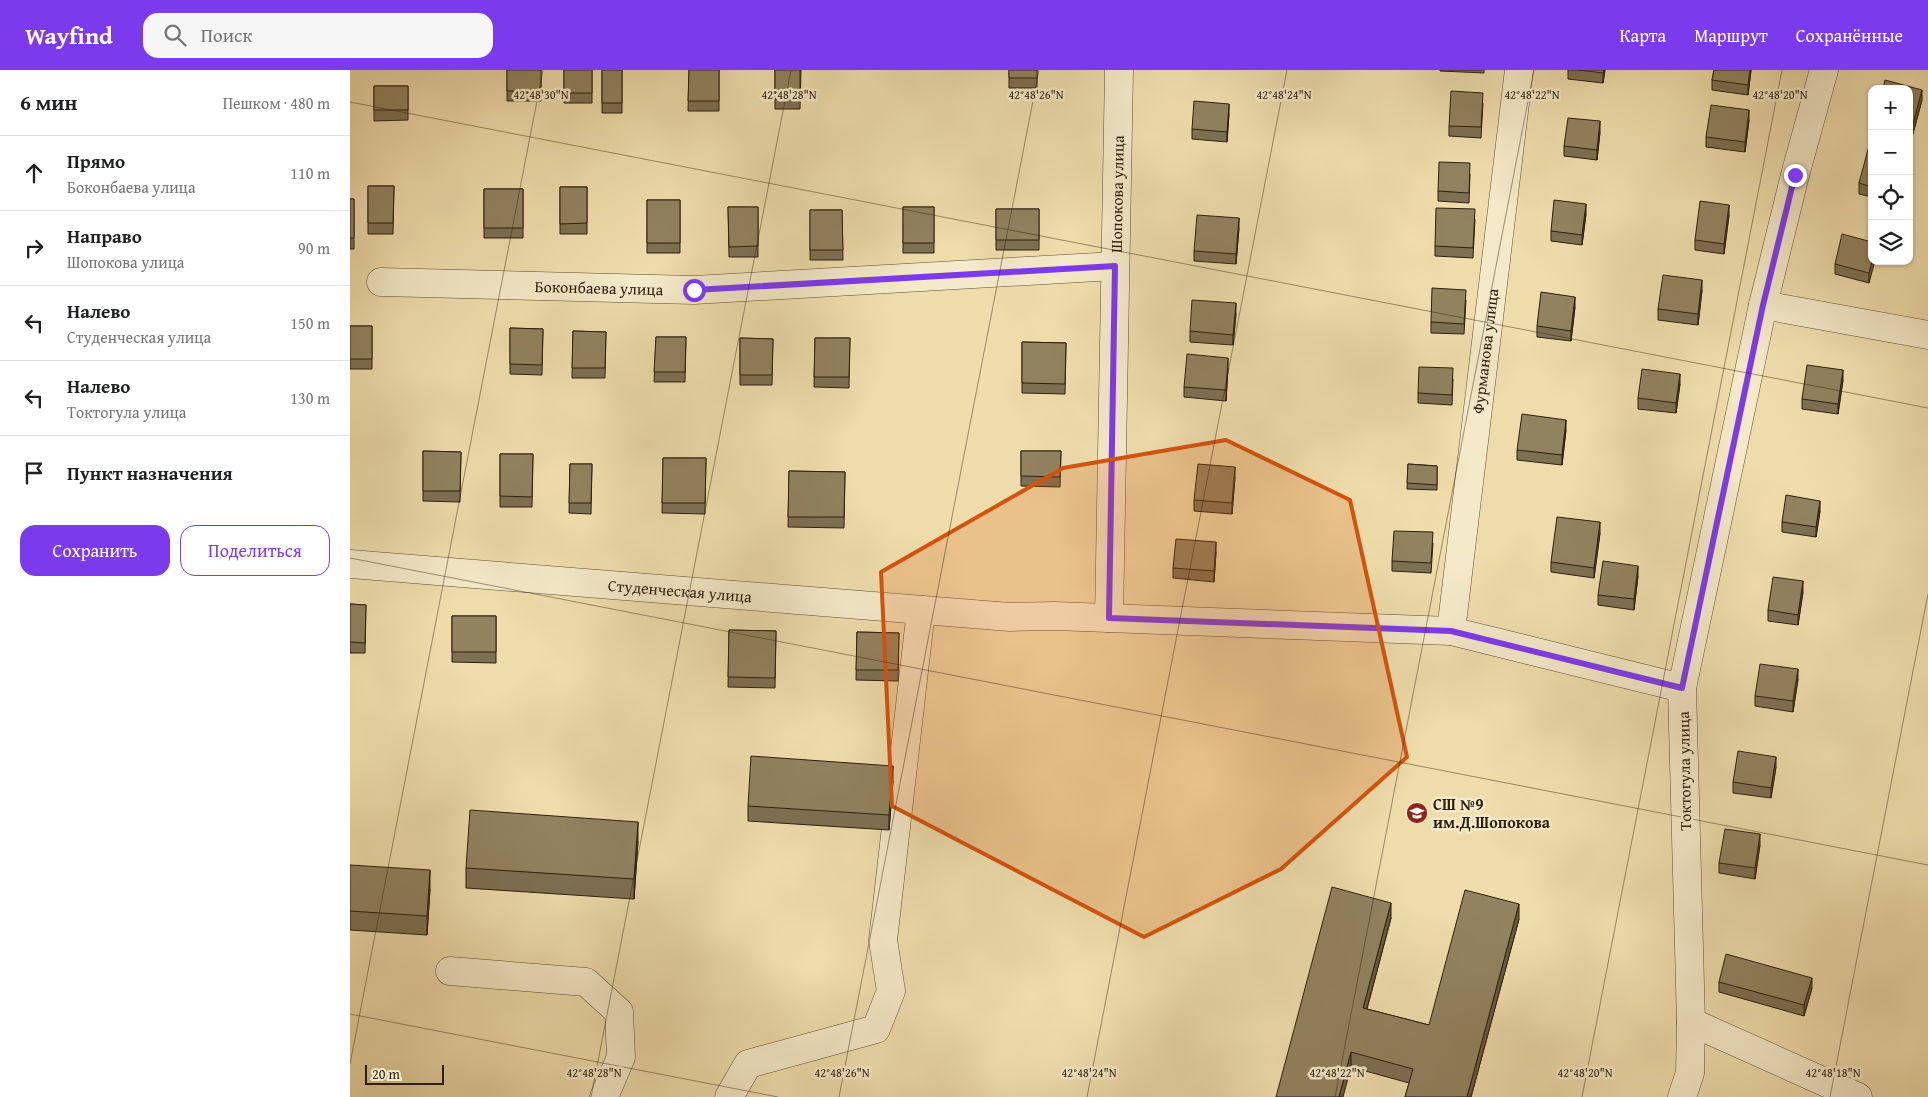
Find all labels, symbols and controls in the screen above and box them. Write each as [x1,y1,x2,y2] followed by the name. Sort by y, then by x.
[143,13,493,58] search box
[25,18,113,53] text: Wayfind
[161,21,189,49] icon: search
[201,21,252,49] text: Поиск
[1620,22,1666,49] text: Карта
[1694,22,1768,49] text: Маршрут
[1796,22,1903,49] text: Сохранённые
[1868,85,1913,265] map controls
[1868,85,1913,130] button: +
[513,86,569,103] text: 42°48'30"N
[761,86,817,103] text: 42°48'28"N
[1008,86,1064,103] text: 42°48'26"N
[1256,86,1312,103] text: 42°48'24"N
[1504,86,1560,103] text: 42°48'22"N
[1752,86,1808,103] text: 42°48'20"N
[20,87,77,118] text: 6 мин
[223,91,330,115] text: Пешком · 480 m
[1868,130,1913,175] button: −
[1104,135,1130,253] street label: Шопокова улица
[67,147,125,175] text: Прямо
[20,159,48,187] icon: ahead
[290,161,330,185] text: 110 m
[1784,164,1807,187] route end
[67,175,196,199] text: Боконбаева улица
[1868,175,1913,220] button: locate
[1868,220,1913,265] button: layers
[67,222,142,250] text: Направо
[20,234,48,262] icon: right
[298,236,330,260] text: 90 m
[67,250,184,274] text: Шопокова улица
[534,274,664,301] street label: Боконбаева улица
[683,279,706,302] route start
[1465,287,1504,415] street label: Фурманова улица
[67,297,130,325] text: Налево
[20,309,48,337] icon: left
[290,311,330,335] text: 150 m
[67,325,211,349] text: Студенческая улица
[67,372,130,400] text: Налево
[20,384,48,412] icon: left
[290,386,330,410] text: 130 m
[67,400,186,424] text: Токтогула улица
[20,459,48,487] icon: arrive
[67,459,233,487] text: Пункт назначения
[20,525,170,576] button: Сохранить
[180,525,330,576] button: Поделиться
[607,573,753,608] street label: Студенческая улица
[1671,711,1697,831] street label: Токтогула улица
[1433,792,1551,834] place label: СШ №9 им.Д.Шопокова
[1405,801,1429,825] school or university icon: СШ №9 им.Д.Шопокова
[365,1062,444,1085] scale bar
[372,1064,400,1084] text: 20 m
[566,1064,622,1081] text: 42°48'28"N
[814,1064,870,1081] text: 42°48'26"N
[1061,1064,1117,1081] text: 42°48'24"N
[1309,1064,1365,1081] text: 42°48'22"N
[1557,1064,1613,1081] text: 42°48'20"N
[1805,1064,1861,1081] text: 42°48'18"N

